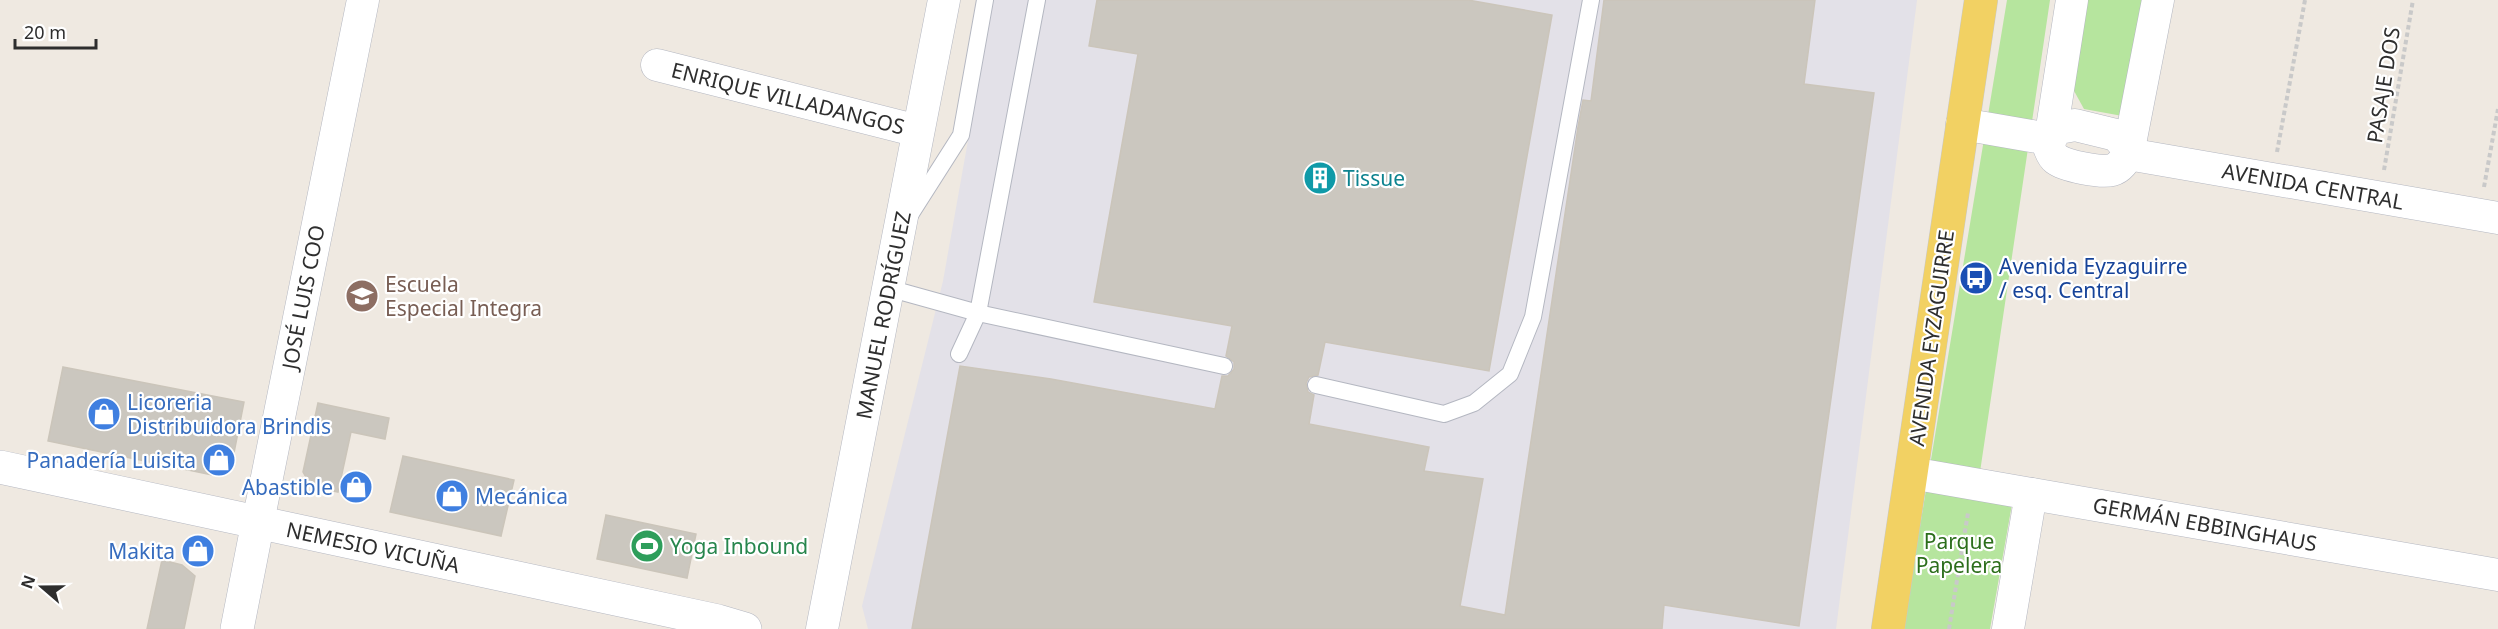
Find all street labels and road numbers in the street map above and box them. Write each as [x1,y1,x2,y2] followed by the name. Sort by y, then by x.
[2360,25,2406,145] street label: PASAJE DOS
[668,55,908,141] street label: ENRIQUE VILLADANGOS
[2220,156,2406,216] street label: AVENIDA CENTRAL
[849,209,917,421] street label: MANUEL RODRÍGUEZ
[275,222,331,374] street label: JOSÉ LUIS COO
[1902,228,1960,448] street label: AVENIDA EYZAGUIRRE
[2091,490,2319,558] street label: GERMÁN EBBINGHAUS
[284,515,463,579] street label: NEMESIO VICUÑA

